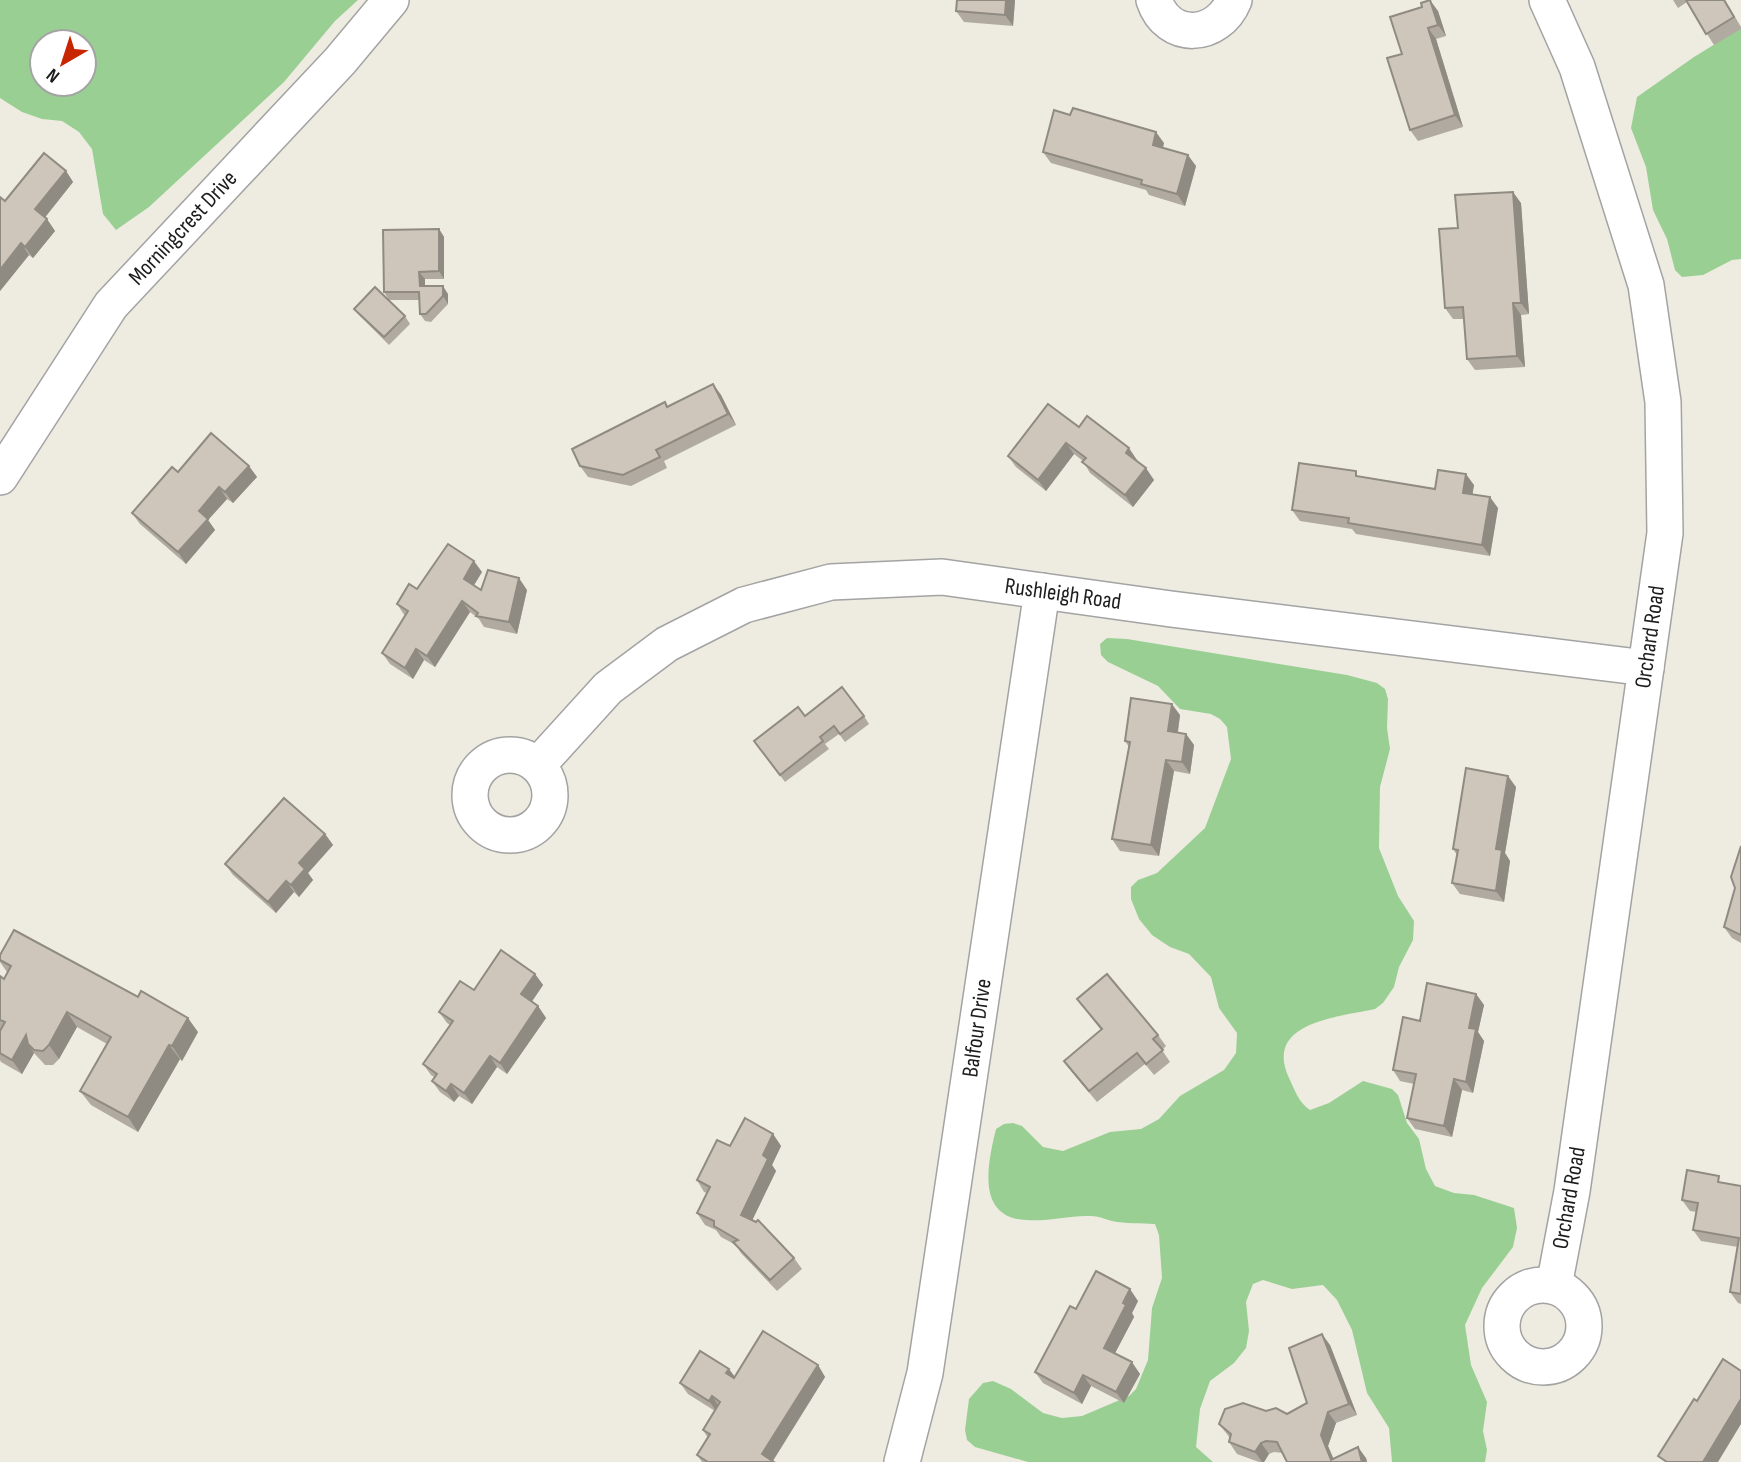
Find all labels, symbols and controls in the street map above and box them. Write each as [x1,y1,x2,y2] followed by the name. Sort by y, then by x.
[28,28,98,98] north arrow
[42,63,64,87] text: N
[123,165,243,291] street label: Morningcrest Drive
[1003,572,1123,616] street label: Rushleigh Road
[1629,584,1671,690] street label: Orchard Road
[956,977,998,1079] street label: Balfour Drive
[1546,1145,1592,1251] street label: Orchard Road

